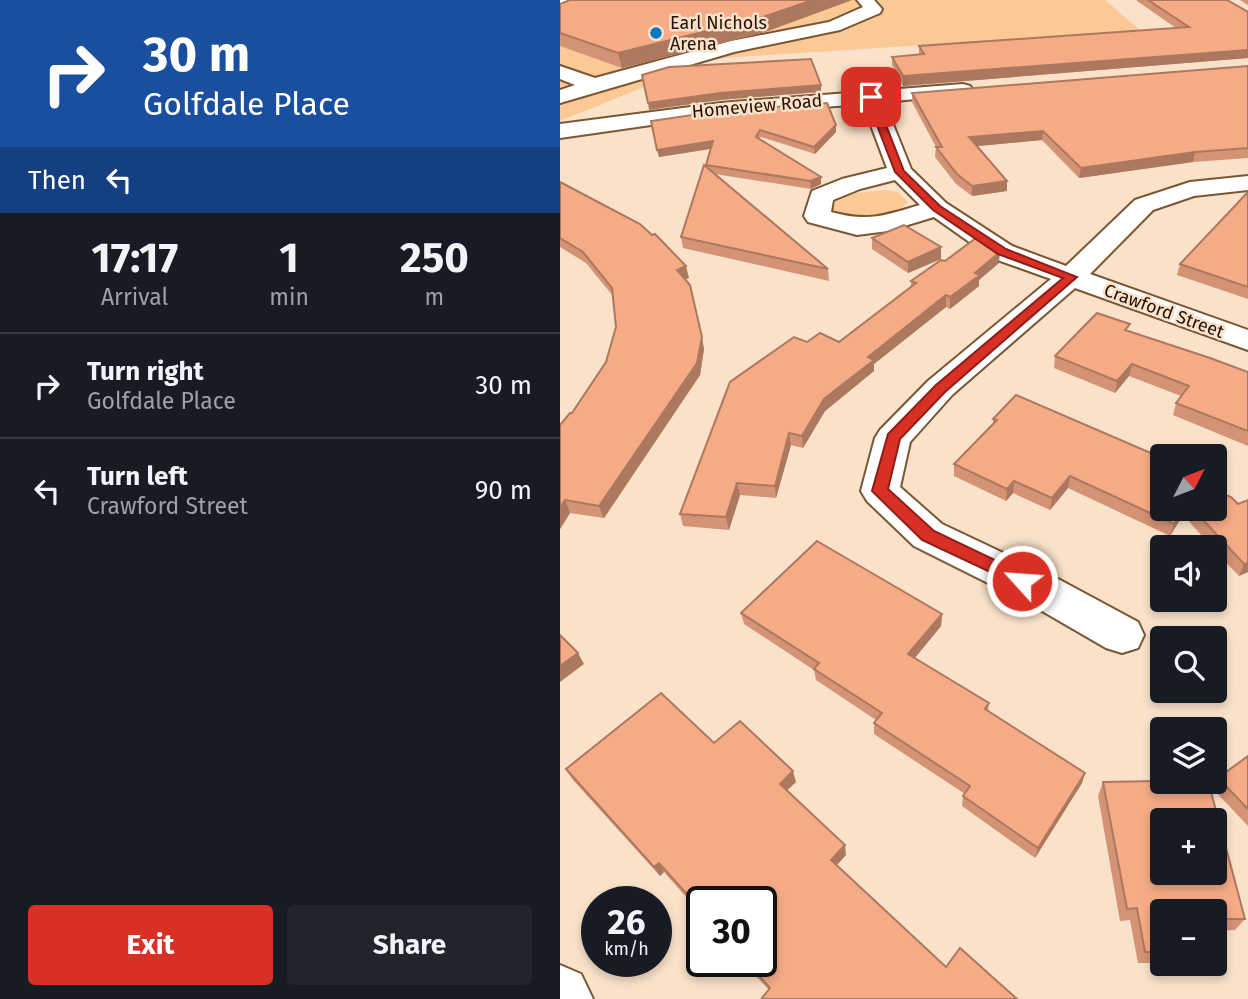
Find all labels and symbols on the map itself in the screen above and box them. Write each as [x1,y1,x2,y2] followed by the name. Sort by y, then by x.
[670,12,767,55] place label: Earl Nichols Arena
[648,25,664,41] marker: Earl Nichols Arena
[841,67,901,127] pin
[691,89,823,123] street label: Homeview Road
[1101,279,1227,343] street label: Crawford Street
[1150,444,1227,522] north arrow
[985,544,1059,618] position arrow
[686,886,777,977] speed limit sign: 30

